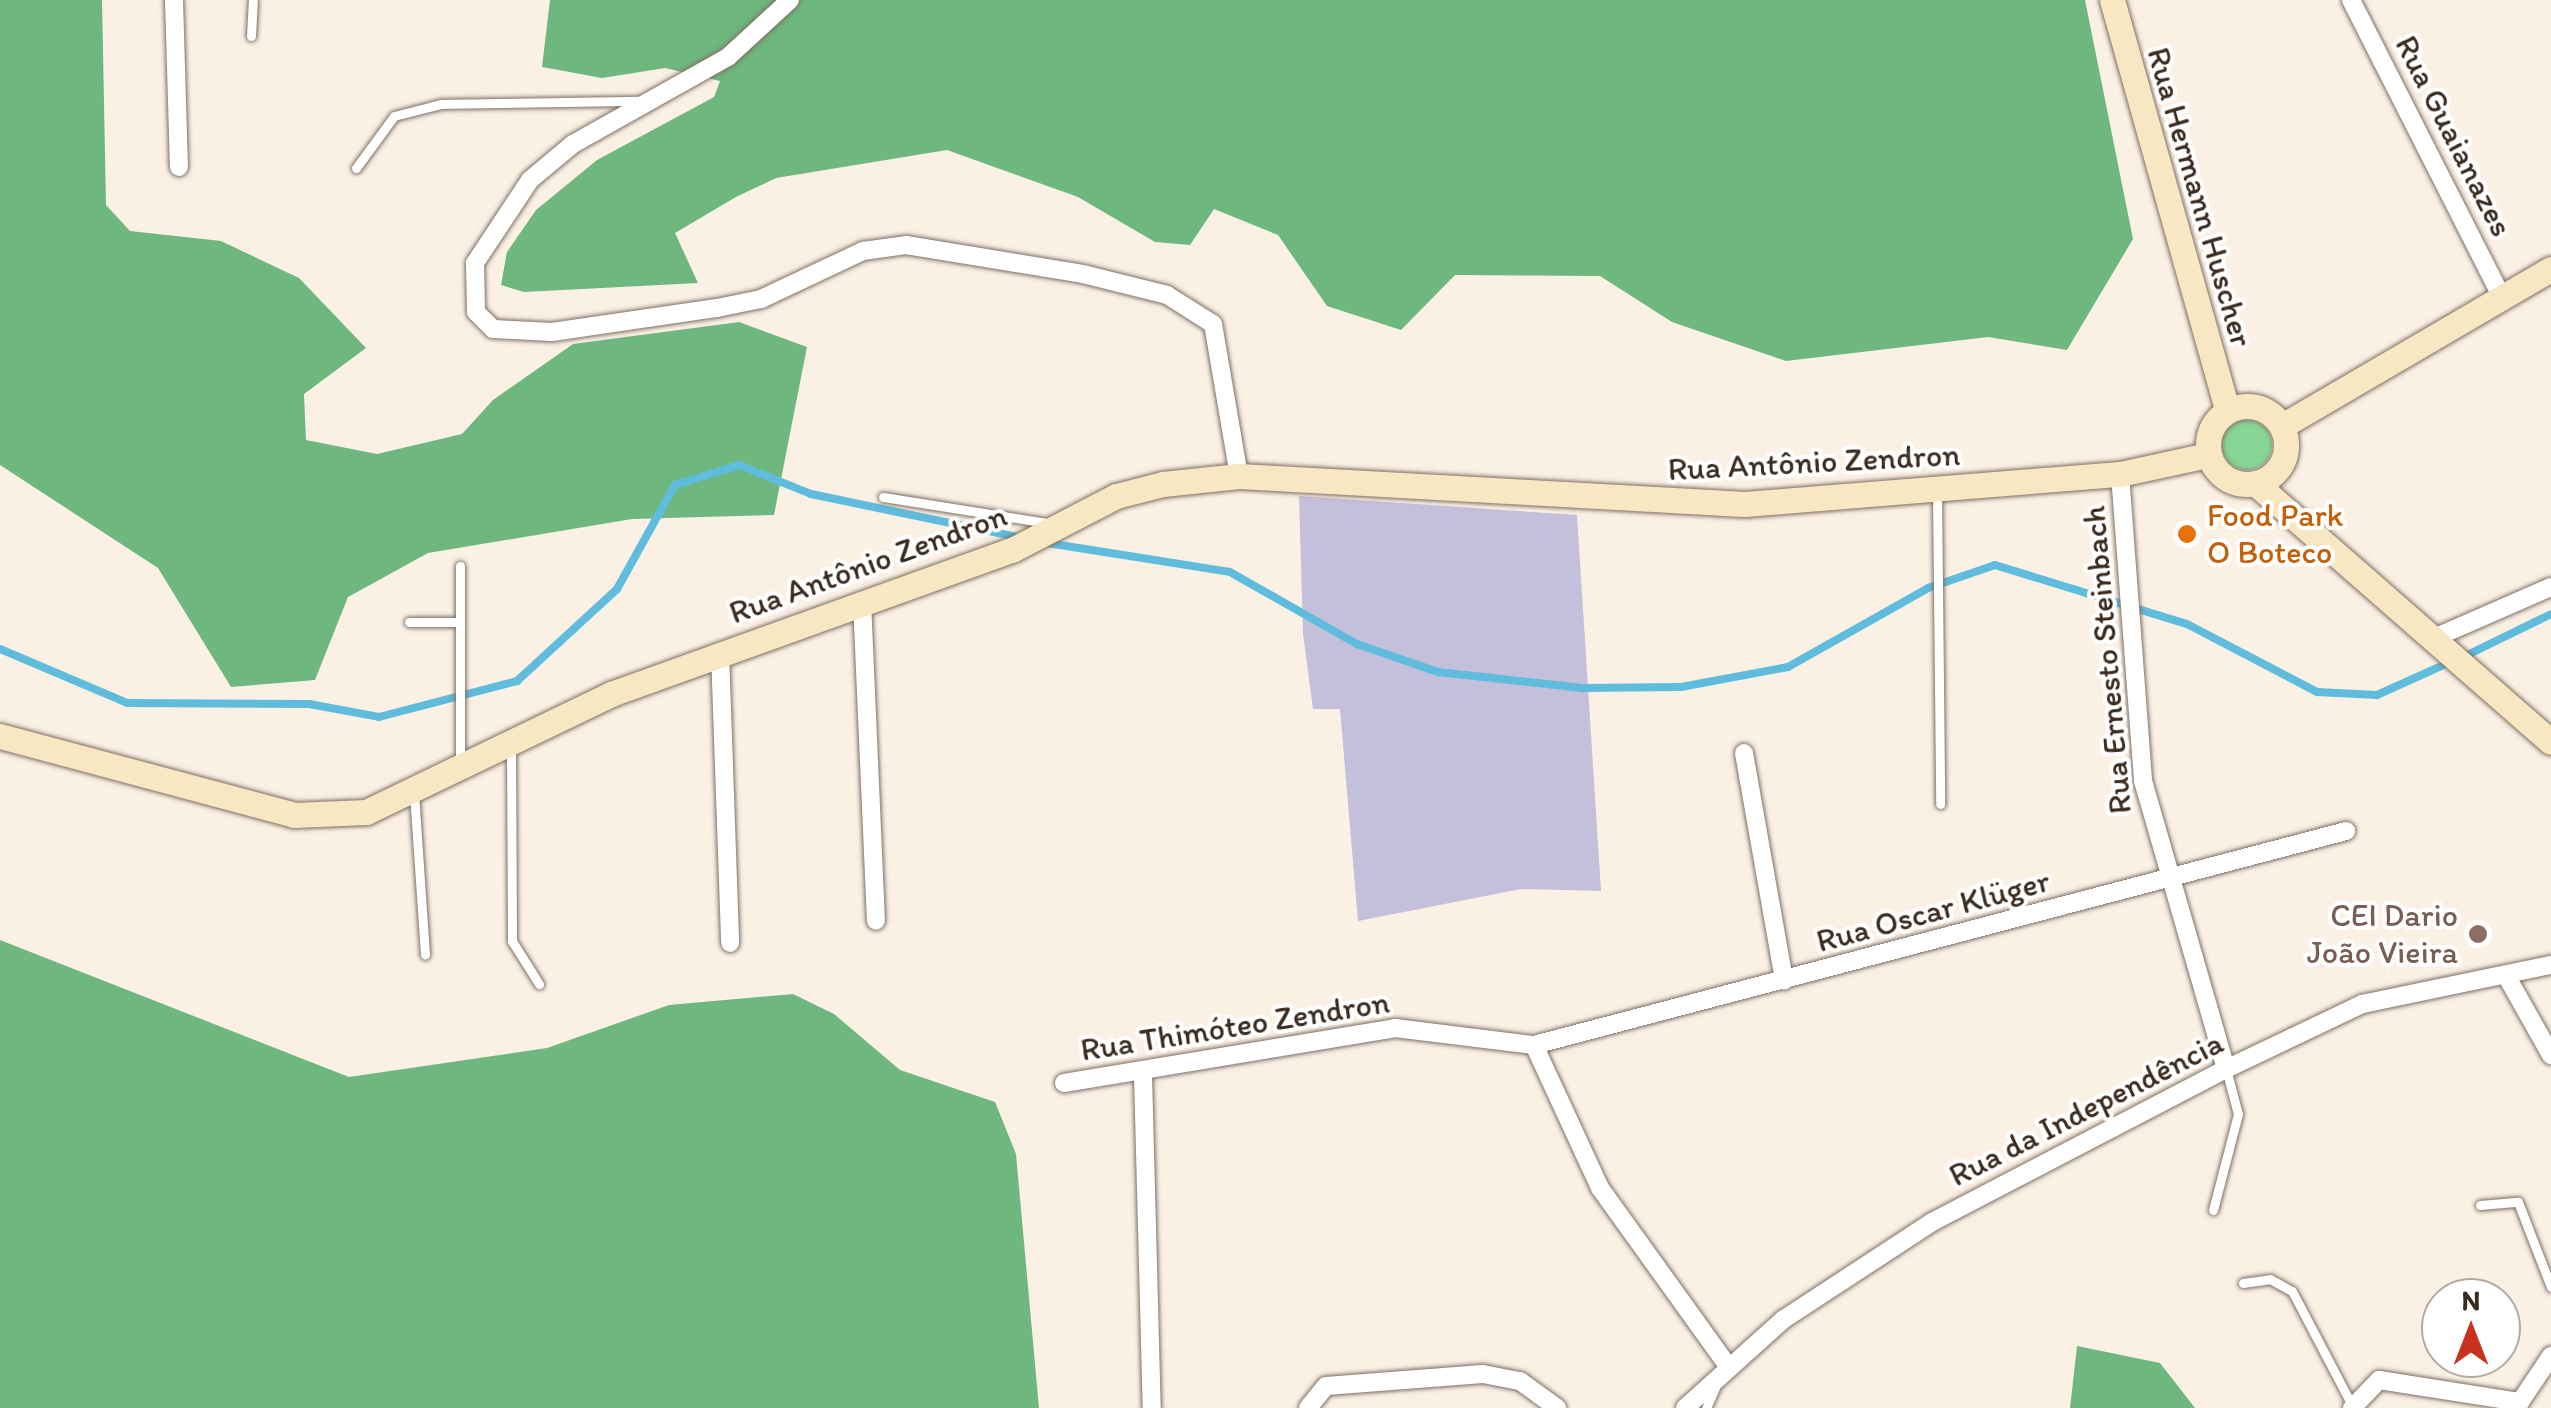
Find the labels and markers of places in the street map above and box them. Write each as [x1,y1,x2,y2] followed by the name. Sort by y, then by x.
[2207,497,2343,572] place label: Food Park O Boteco
[2176,523,2198,545] marker: Food Park O Boteco
[2307,897,2458,972] place label: CEI Dario João Vieira
[2467,923,2489,945] marker: CEI Dario João Vieira

